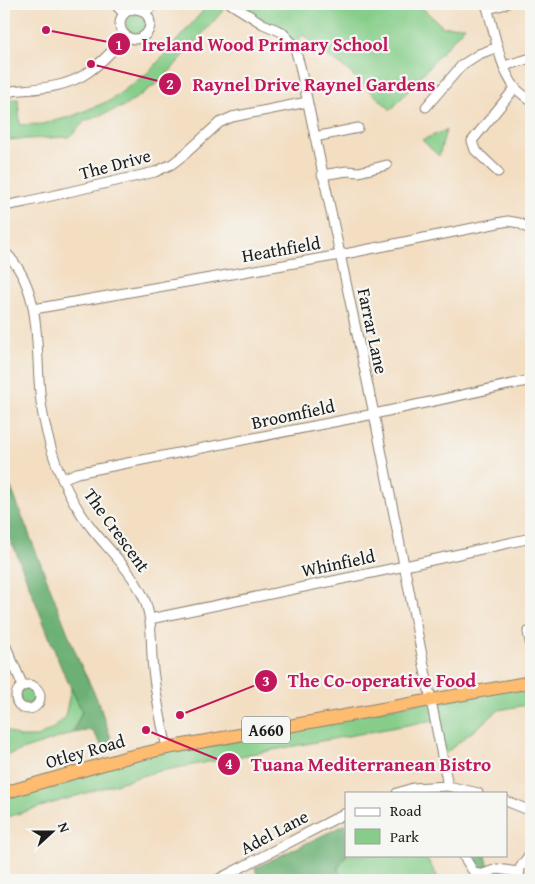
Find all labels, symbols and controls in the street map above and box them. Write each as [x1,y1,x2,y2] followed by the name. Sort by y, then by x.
[107,27,399,61] callout: Ireland Wood Primary School
[142,30,389,58] text: Ireland Wood Primary School
[115,34,123,55] text: 1
[158,67,446,101] callout: Raynel Drive Raynel Gardens
[192,70,436,98] text: Raynel Drive Raynel Gardens
[166,73,174,94] text: 2
[76,142,154,186] street label: The Drive
[240,229,323,269] street label: Heathfield
[351,286,395,376] street label: Farrar Lane
[249,392,337,436] street label: Broomfield
[77,482,157,578] street label: The Crescent
[299,542,378,584] street label: Whinfield
[253,664,486,698] callout: The Co-operative Food
[288,666,476,694] text: The Co-operative Food
[262,670,270,691] text: 3
[242,716,290,744] road number: A660
[42,727,128,775] street label: Otley Road
[216,747,502,781] callout: Tuana Mediterranean Bistro
[251,750,491,778] text: Tuana Mediterranean Bistro
[225,753,233,774] text: 4
[345,792,508,856] legend
[390,800,421,821] text: Road
[235,803,313,861] street label: Adel Lane
[28,806,78,856] north arrow
[53,819,75,836] text: N
[390,826,419,847] text: Park

